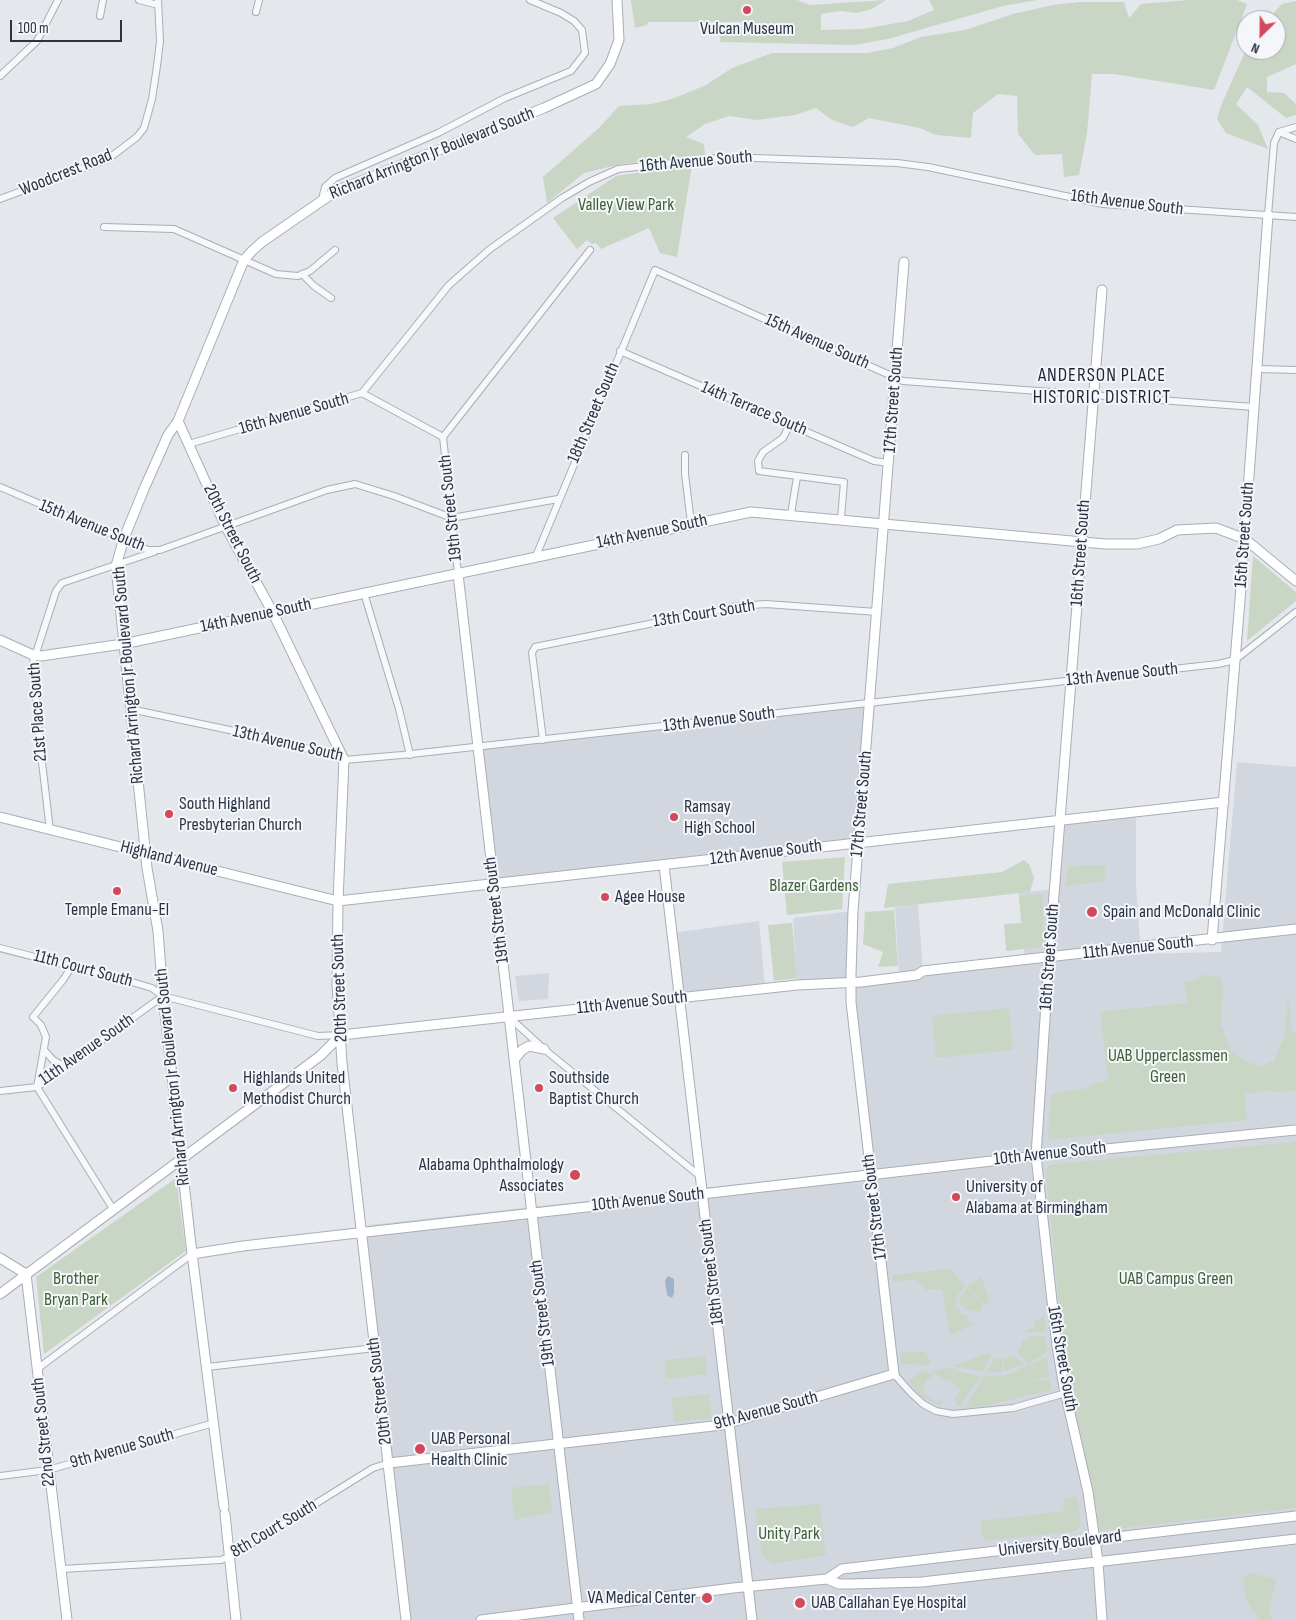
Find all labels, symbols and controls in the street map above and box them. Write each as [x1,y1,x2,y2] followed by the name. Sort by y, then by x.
[741,4,753,16] marker: Vulcan Museum
[12,10,125,42] scale bar
[1236,10,1286,60] north arrow
[700,18,794,40] place label: Vulcan Museum
[18,19,49,38] text: 100 m
[1249,39,1262,58] text: N
[327,103,537,205] street label: Richard Arrington Jr Boulevard South
[17,145,115,201] street label: Woodcrest Road
[639,146,753,178] street label: 16th Avenue South
[1070,185,1184,221] street label: 16th Avenue South
[578,194,674,216] park label: Valley View Park
[761,309,873,375] street label: 15th Avenue South
[880,346,908,454] street label: 17th Street South
[563,360,625,466] street label: 18th Street South
[1031,365,1173,409] district label: ANDERSON PLACE HISTORIC DISTRICT
[698,377,810,441] street label: 14th Terrace South
[237,388,351,440] street label: 16th Avenue South
[435,454,467,562] street label: 19th Street South
[198,481,266,587] street label: 20th Street South
[1231,481,1259,589] street label: 15th Street South
[36,495,148,557] street label: 15th Avenue South
[1066,499,1096,607] street label: 16th Street South
[595,510,709,554] street label: 14th Avenue South
[109,565,149,785] street label: Richard Arrington Jr Boulevard South
[199,594,313,638] street label: 14th Avenue South
[651,595,757,633] street label: 13th Court South
[1065,658,1179,692] street label: 13th Avenue South
[24,662,52,762] street label: 21st Place South
[662,702,776,738] street label: 13th Avenue South
[231,721,345,767] street label: 13th Avenue South
[847,750,877,858] street label: 17th Street South
[179,793,302,836] place label: South Highland Presbyterian Church
[684,796,755,839] place label: Ramsay High School
[163,808,175,820] marker: South Highland Presbyterian Church
[668,811,680,823] marker: Ramsay High School
[709,835,823,871] street label: 12th Avenue South
[118,836,220,882] street label: Highland Avenue
[480,855,514,965] street label: 19th Street South
[769,875,859,897] park label: Blazer Gardens
[111,885,123,897] marker: Temple Emanu-El
[615,886,685,908] place label: Agee House
[599,891,611,903] marker: Agee House
[65,899,169,921] place label: Temple Emanu-El
[1103,901,1261,923] place label: Spain and McDonald Clinic
[1035,903,1065,1011] street label: 16th Street South
[1085,905,1099,919] marker: Spain and McDonald Clinic
[1082,931,1194,965] street label: 11th Avenue South
[327,934,353,1042] street label: 20th Street South
[31,945,135,993] street label: 11th Court South
[151,967,195,1187] street label: Richard Arrington Jr Boulevard South
[576,986,688,1020] street label: 11th Avenue South
[35,1009,139,1091] street label: 11th Avenue South
[1108,1045,1228,1088] park label: UAB Upperclassmen Green
[243,1067,351,1110] place label: Highlands United Methodist Church
[549,1067,639,1110] place label: Southside Baptist Church
[227,1082,239,1094] marker: Highlands United Methodist Church
[533,1082,545,1094] marker: Southside Baptist Church
[993,1137,1107,1171] street label: 10th Avenue South
[858,1153,892,1261] street label: 17th Street South
[419,1154,564,1196] place label: Alabama Ophthalmology Associates
[568,1168,582,1182] marker: Alabama Ophthalmology Associates
[966,1176,1108,1218] place label: University of Alabama at Birmingham
[591,1183,705,1217] street label: 10th Avenue South
[950,1191,962,1203] marker: University of Alabama at Birmingham
[695,1218,729,1326] street label: 18th Street South
[526,1258,560,1368] street label: 19th Street South
[44,1268,108,1310] park label: Brother Bryan Park
[1119,1268,1233,1290] park label: UAB Campus Green
[1042,1304,1082,1414] street label: 16th Street South
[363,1336,397,1446] street label: 20th Street South
[28,1376,60,1488] street label: 22nd Street South
[712,1387,820,1435] street label: 9th Avenue South
[68,1424,176,1474] street label: 9th Avenue South
[431,1428,510,1470] place label: UAB Personal Health Clinic
[413,1442,427,1456] marker: UAB Personal Health Clinic
[227,1495,321,1563] street label: 8th Court South
[758,1523,820,1545] park label: Unity Park
[997,1526,1123,1562] street label: University Boulevard
[588,1587,696,1609] place label: VA Medical Center
[700,1591,714,1605] marker: VA Medical Center
[811,1592,966,1614] place label: UAB Callahan Eye Hospital
[793,1596,807,1610] marker: UAB Callahan Eye Hospital

